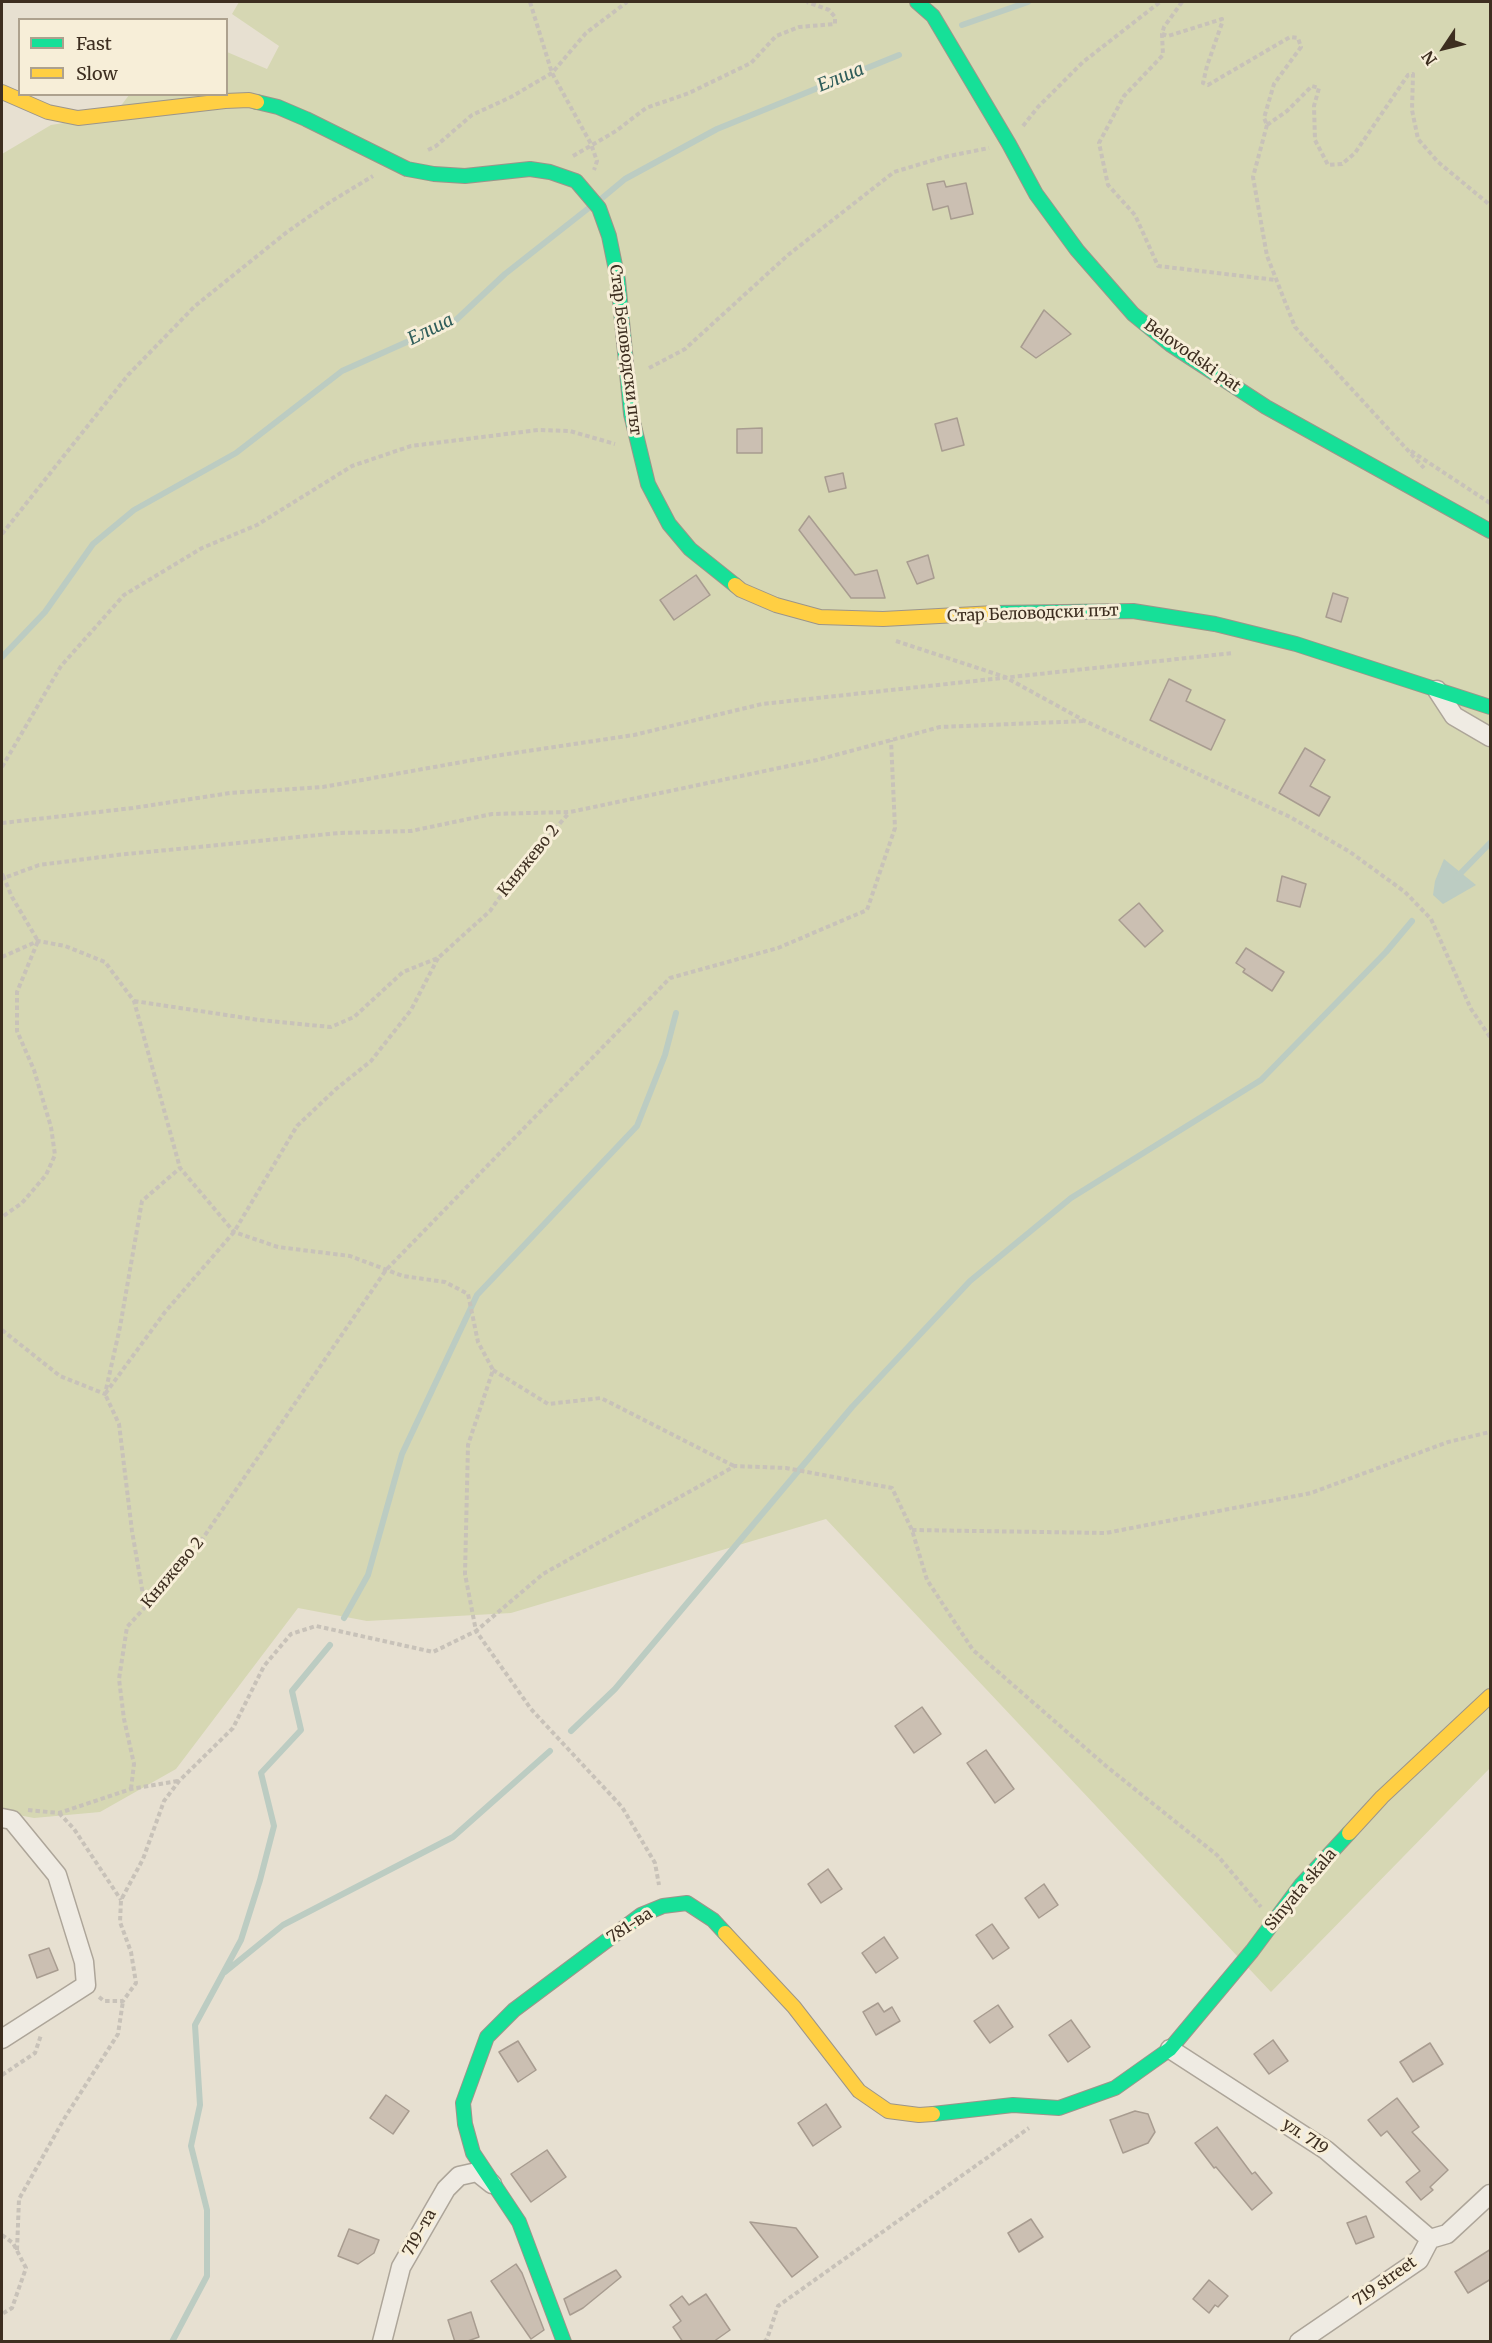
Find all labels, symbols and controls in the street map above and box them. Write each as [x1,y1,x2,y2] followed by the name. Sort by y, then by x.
[18,18,228,96] legend
[1414,18,1474,78] north arrow
[76,32,112,55] text: Fast
[1417,47,1441,69] text: N
[815,59,867,97] water label: Елша
[76,62,118,85] text: Slow
[605,263,645,437] street label: Стар Беловодски път
[405,310,457,350] water label: Елша
[1140,316,1244,396] street label: Belovodski pat
[947,601,1119,627] street label: Стар Беловодски път
[494,821,564,901] street label: Княжево 2
[138,1534,208,1612] street label: Княжево 2
[1261,1845,1341,1935] street label: Sinyata skala
[604,1904,656,1948] street label: 781-ва
[1278,2115,1332,2159] street label: ул. 719
[399,2206,441,2260] street label: 719-та
[1350,2253,1420,2311] street label: 719 street

